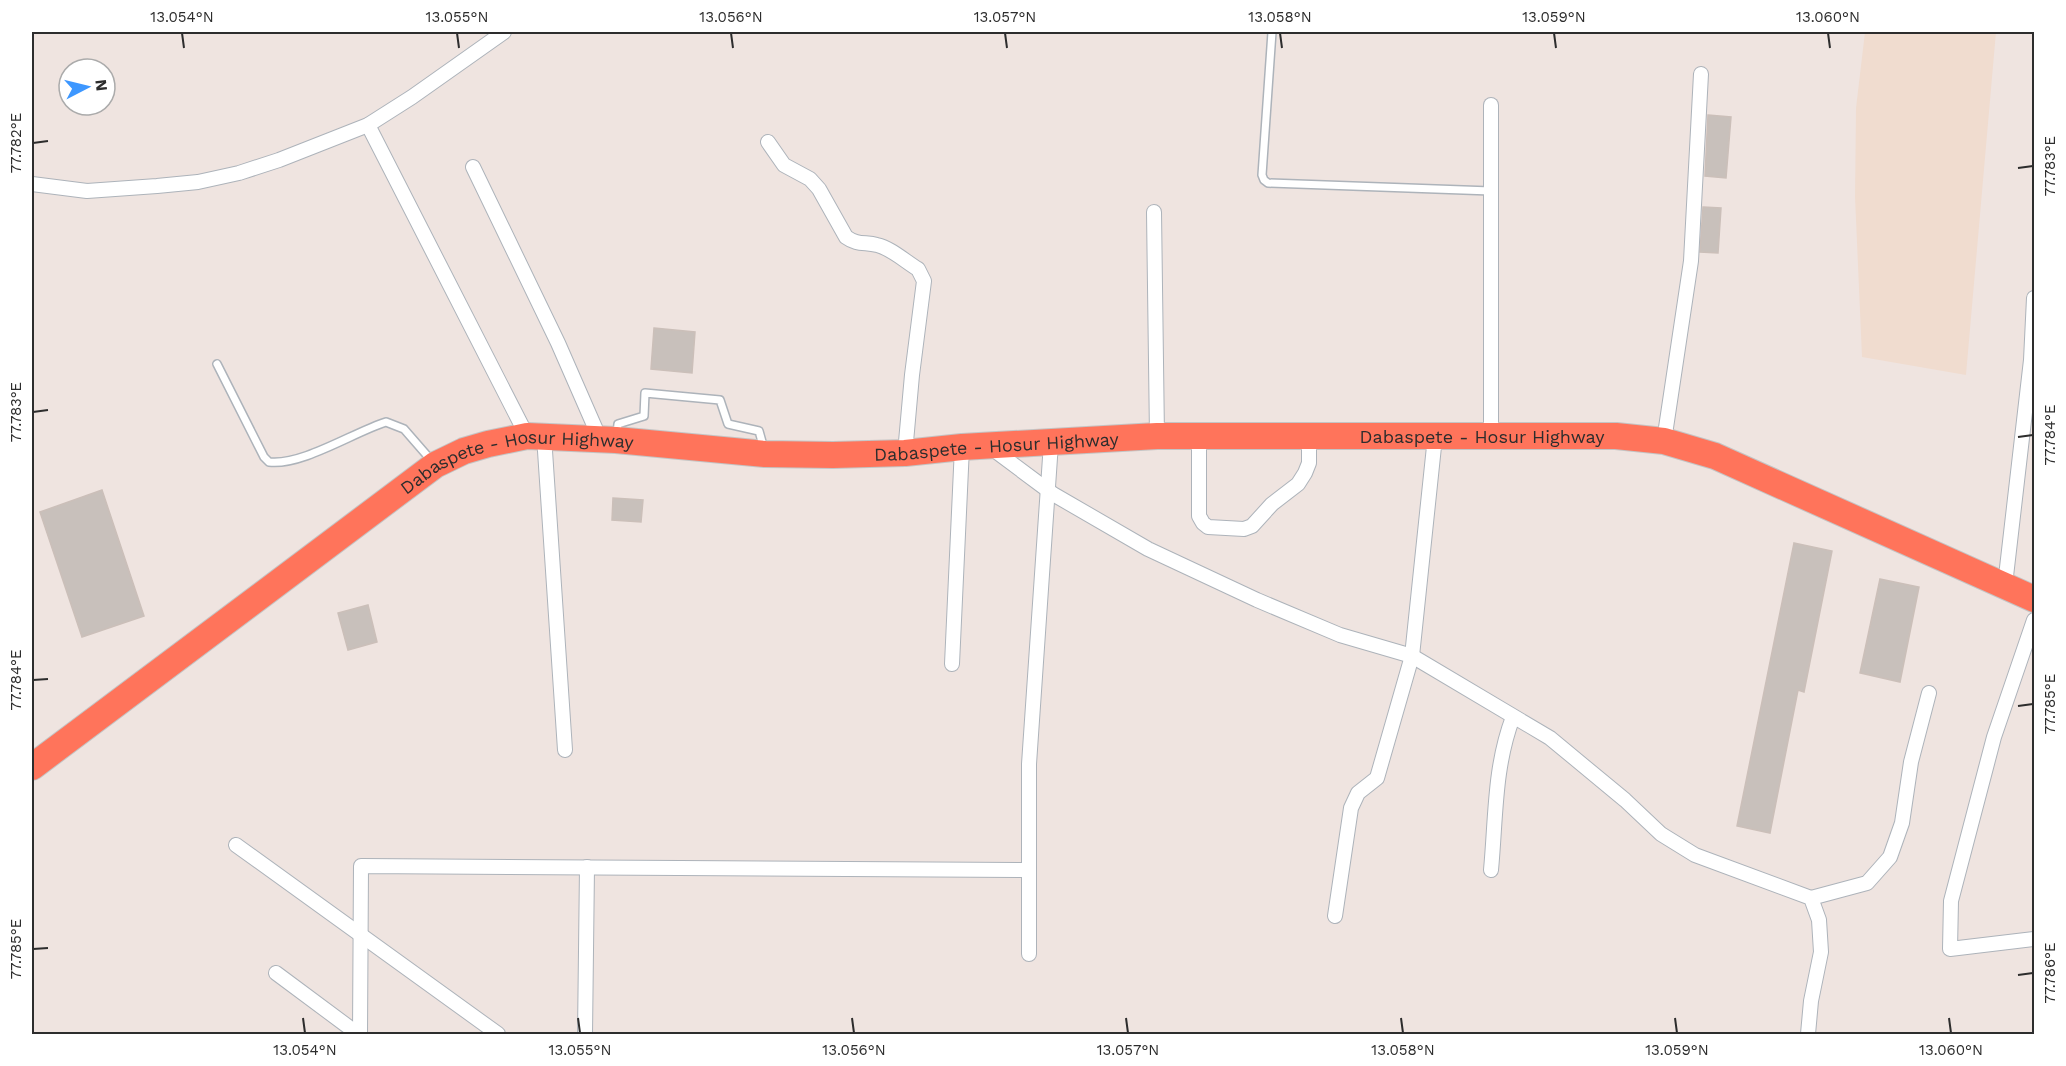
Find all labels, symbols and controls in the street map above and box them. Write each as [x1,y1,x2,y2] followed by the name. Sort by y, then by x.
[150,8,214,26] text: 13.054°N
[426,8,488,26] text: 13.055°N
[699,8,763,26] text: 13.056°N
[974,8,1036,26] text: 13.057°N
[1248,8,1312,26] text: 13.058°N
[1522,8,1586,26] text: 13.059°N
[1796,8,1860,26] text: 13.060°N
[57,57,117,117] north arrow
[91,78,112,92] text: N
[7,113,25,173] text: 77.782°E
[2041,136,2059,196] text: 77.783°E
[7,382,25,442] text: 77.783°E
[2041,404,2059,466] text: 77.784°E
[396,426,635,498] street label: Dabaspete - Hosur Highway
[1359,426,1605,447] street label: Dabaspete - Hosur Highway
[874,428,1120,464] street label: Dabaspete - Hosur Highway
[7,649,25,711] text: 77.784°E
[2041,674,2059,734] text: 77.785°E
[7,919,25,979] text: 77.785°E
[2041,942,2059,1004] text: 77.786°E
[273,1041,337,1059] text: 13.054°N
[549,1041,611,1059] text: 13.055°N
[822,1041,886,1059] text: 13.056°N
[1097,1041,1159,1059] text: 13.057°N
[1371,1041,1435,1059] text: 13.058°N
[1645,1041,1709,1059] text: 13.059°N
[1919,1041,1983,1059] text: 13.060°N

